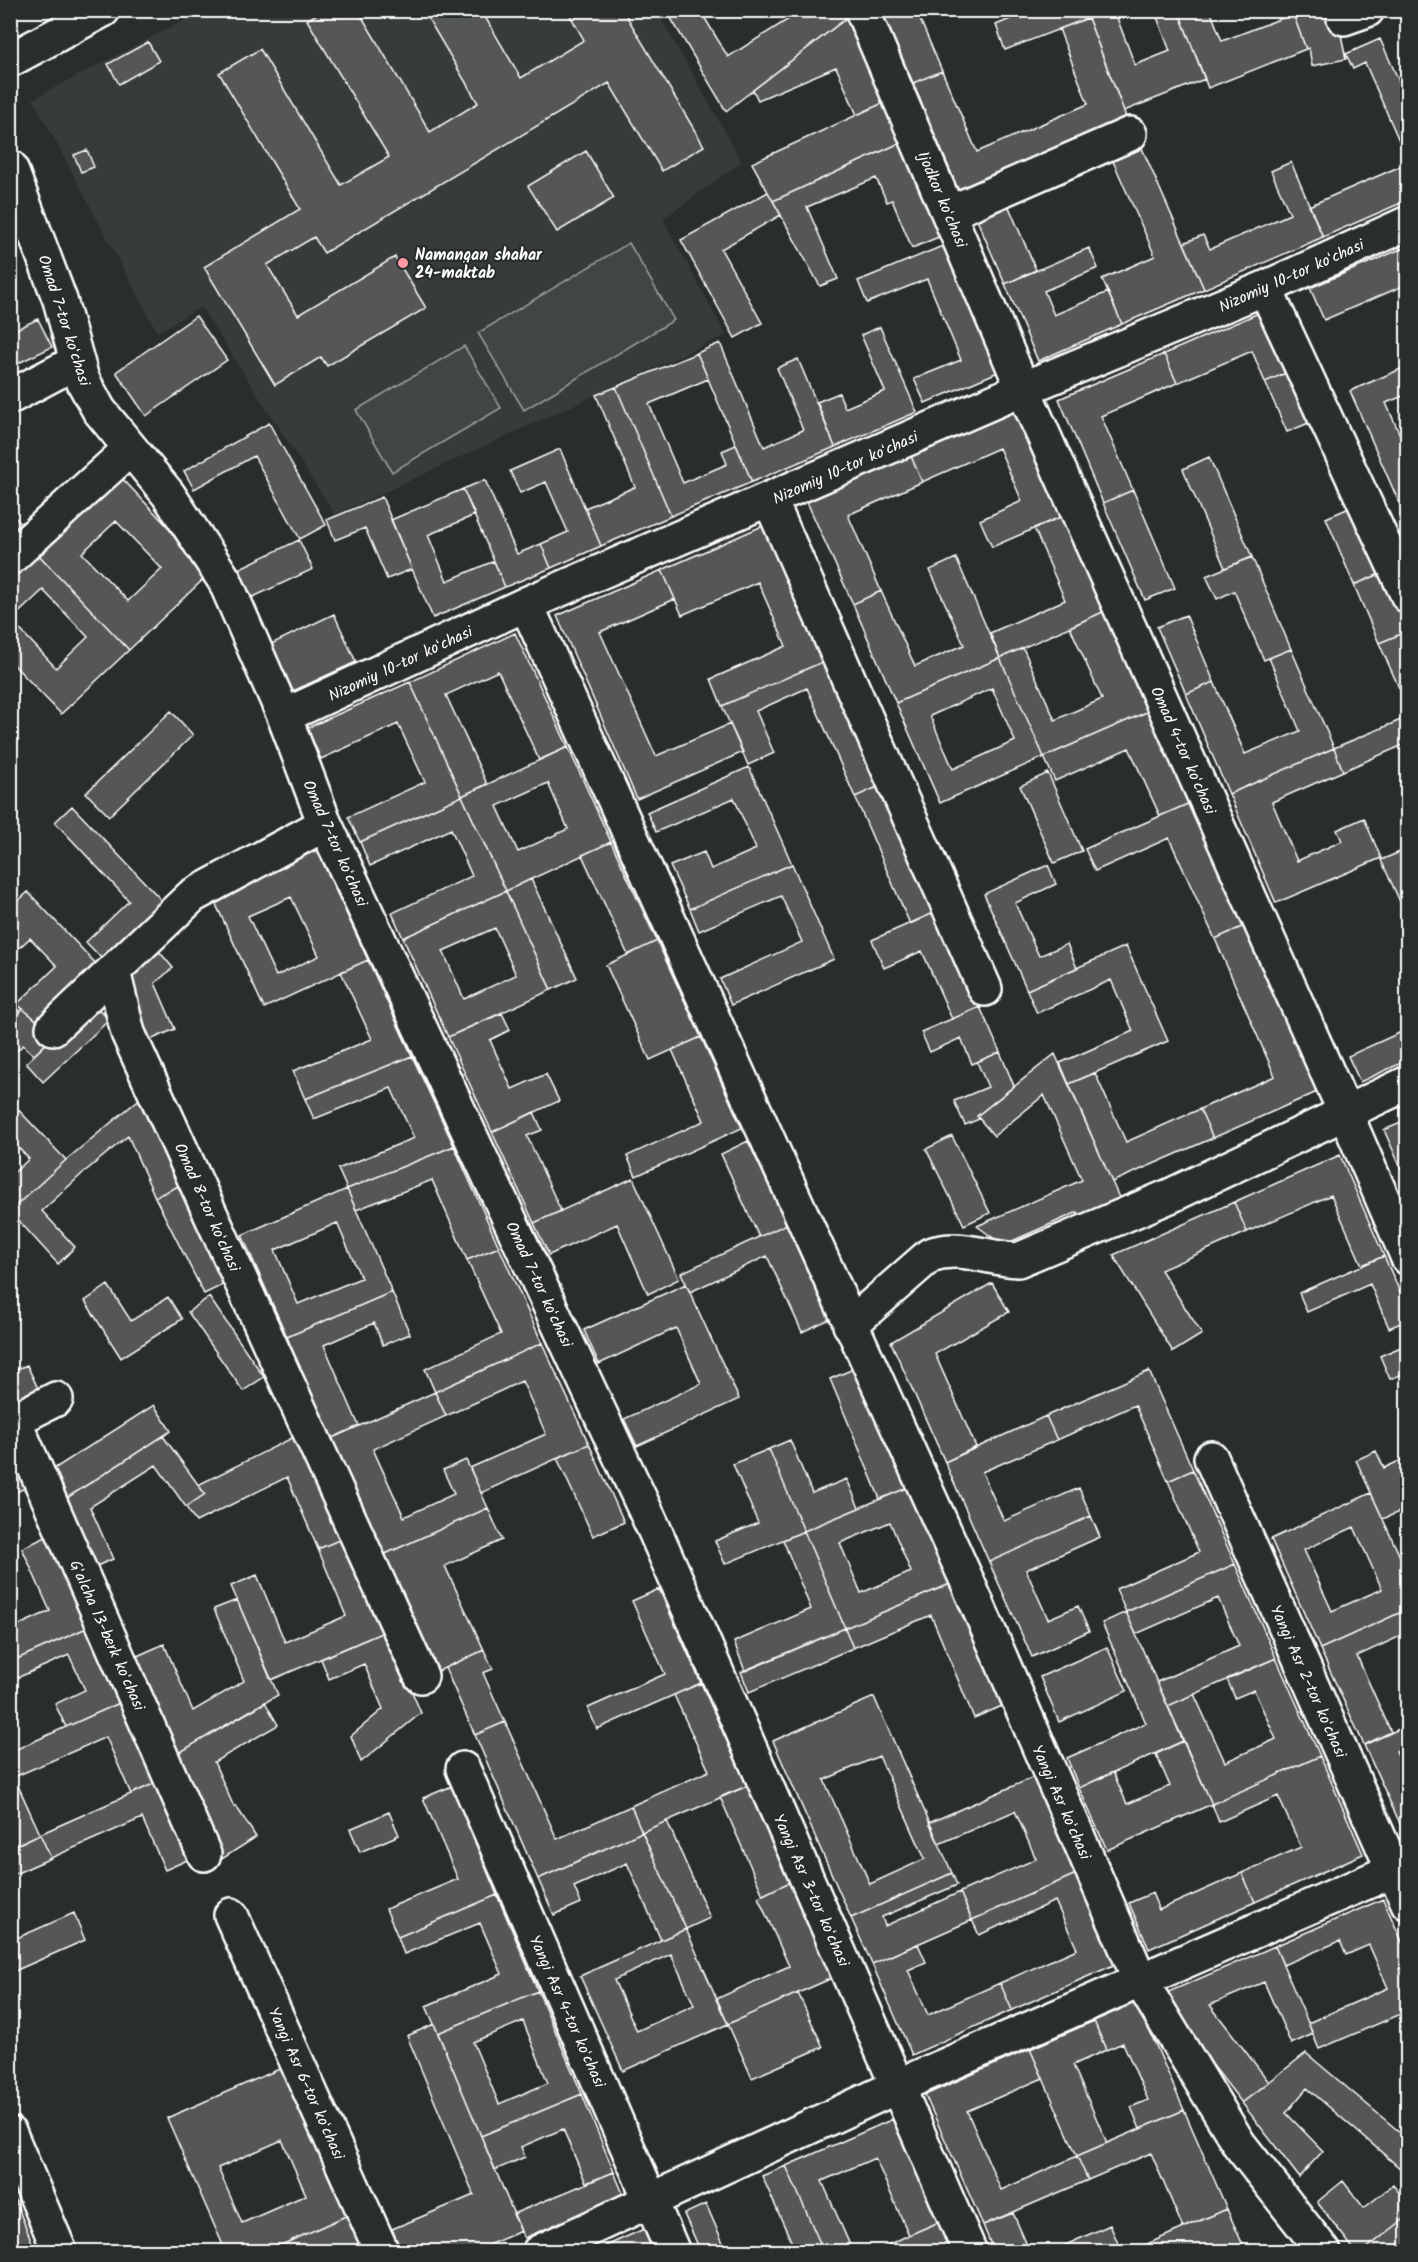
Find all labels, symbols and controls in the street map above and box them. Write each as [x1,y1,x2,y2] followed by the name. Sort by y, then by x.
[910,147,974,253] street label: Ijodkor koʻchasi
[1215,233,1370,320] street label: Nizomiy 10-tor koʻchasi
[415,243,543,286] place label: Namangan shahar 24-maktab
[31,252,97,390] street label: Omad 7-tor koʻchasi
[396,256,410,270] marker: Namangan shahar 24-maktab
[769,425,924,512] street label: Nizomiy 10-tor koʻchasi
[324,619,478,709] street label: Nizomiy 10-tor koʻchasi
[1143,683,1223,820] street label: Omad 4-tor koʻchasi
[295,776,374,912] street label: Omad 7-tor koʻchasi
[167,1139,247,1277] street label: Omad 8-tor koʻchasi
[498,1218,579,1353] street label: Omad 7-tor koʻchasi
[62,1556,152,1716] street label: Gʻalcha 13-berk koʻchasi
[1263,1601,1353,1763] street label: Yangi Asr 2-tor koʻchasi
[1024,1741,1098,1865] street label: Yangi Asr koʻchasi
[766,1810,856,1972] street label: Yangi Asr 3-tor koʻchasi
[522,1931,612,2093] street label: Yangi Asr 4-tor koʻchasi
[261,2003,351,2165] street label: Yangi Asr 6-tor koʻchasi

